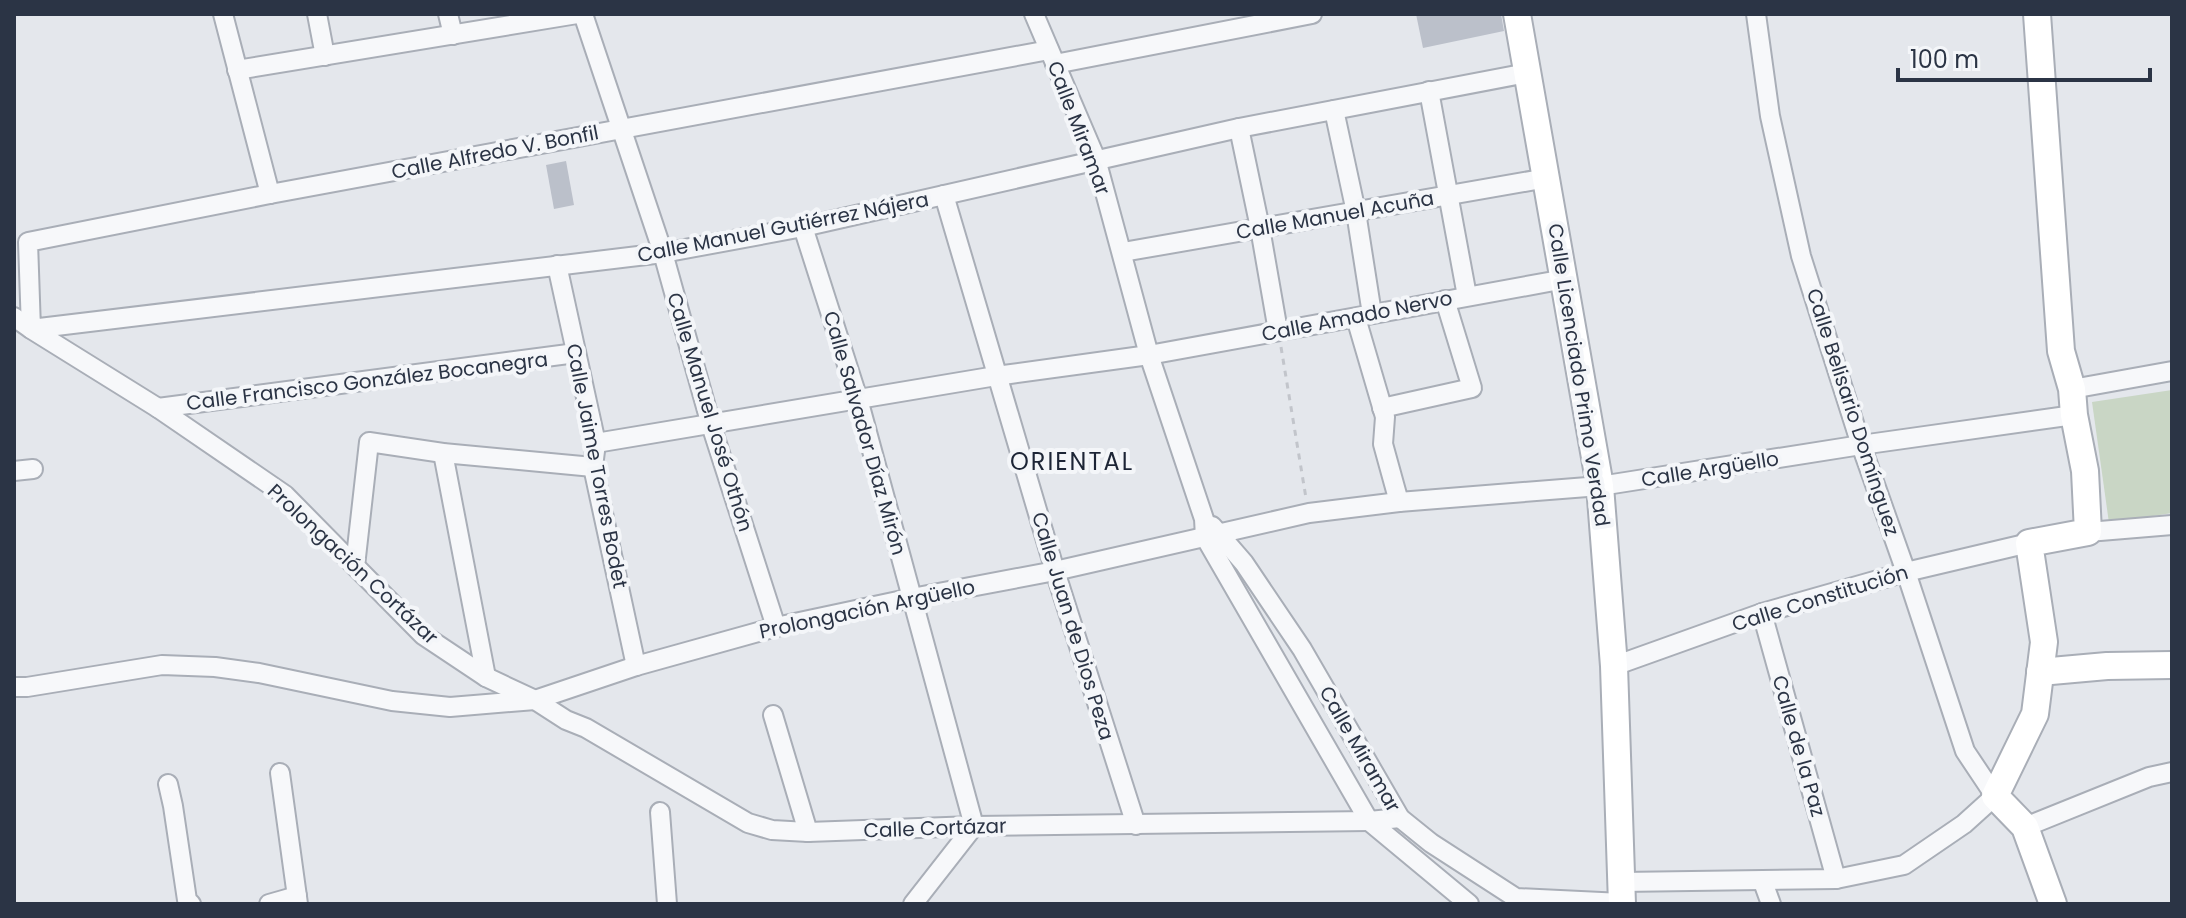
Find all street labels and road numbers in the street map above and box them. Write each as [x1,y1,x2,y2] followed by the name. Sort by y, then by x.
[1041,57,1117,199] street label: Calle Miramar
[389,118,601,186] street label: Calle Alfredo V. Bonfil
[1234,184,1436,246] street label: Calle Manuel Acuña
[635,185,931,269] street label: Calle Manuel Gutiérrez Nájera
[1541,222,1617,528] street label: Calle Licenciado Primo Verdad
[1259,284,1455,348] street label: Calle Amado Nervo
[1800,285,1906,539] street label: Calle Belisario Domínguez
[660,289,760,535] street label: Calle Manuel José Othón
[817,308,913,558] street label: Calle Salvador Díaz Mirón
[560,341,634,591] street label: Calle Jaime Torres Bodet
[185,345,549,417] street label: Calle Francisco González Bocanegra
[1639,444,1781,494] street label: Calle Argüello
[262,477,444,651] street label: Prolongación Cortázar
[1025,509,1121,743] street label: Calle Juan de Dios Peza
[1728,558,1912,638] street label: Calle Constitución
[757,572,977,646] street label: Prolongación Argüello
[1765,672,1833,820] street label: Calle de la Paz
[1313,681,1407,817] street label: Calle Miramar
[863,812,1007,844] street label: Calle Cortázar

